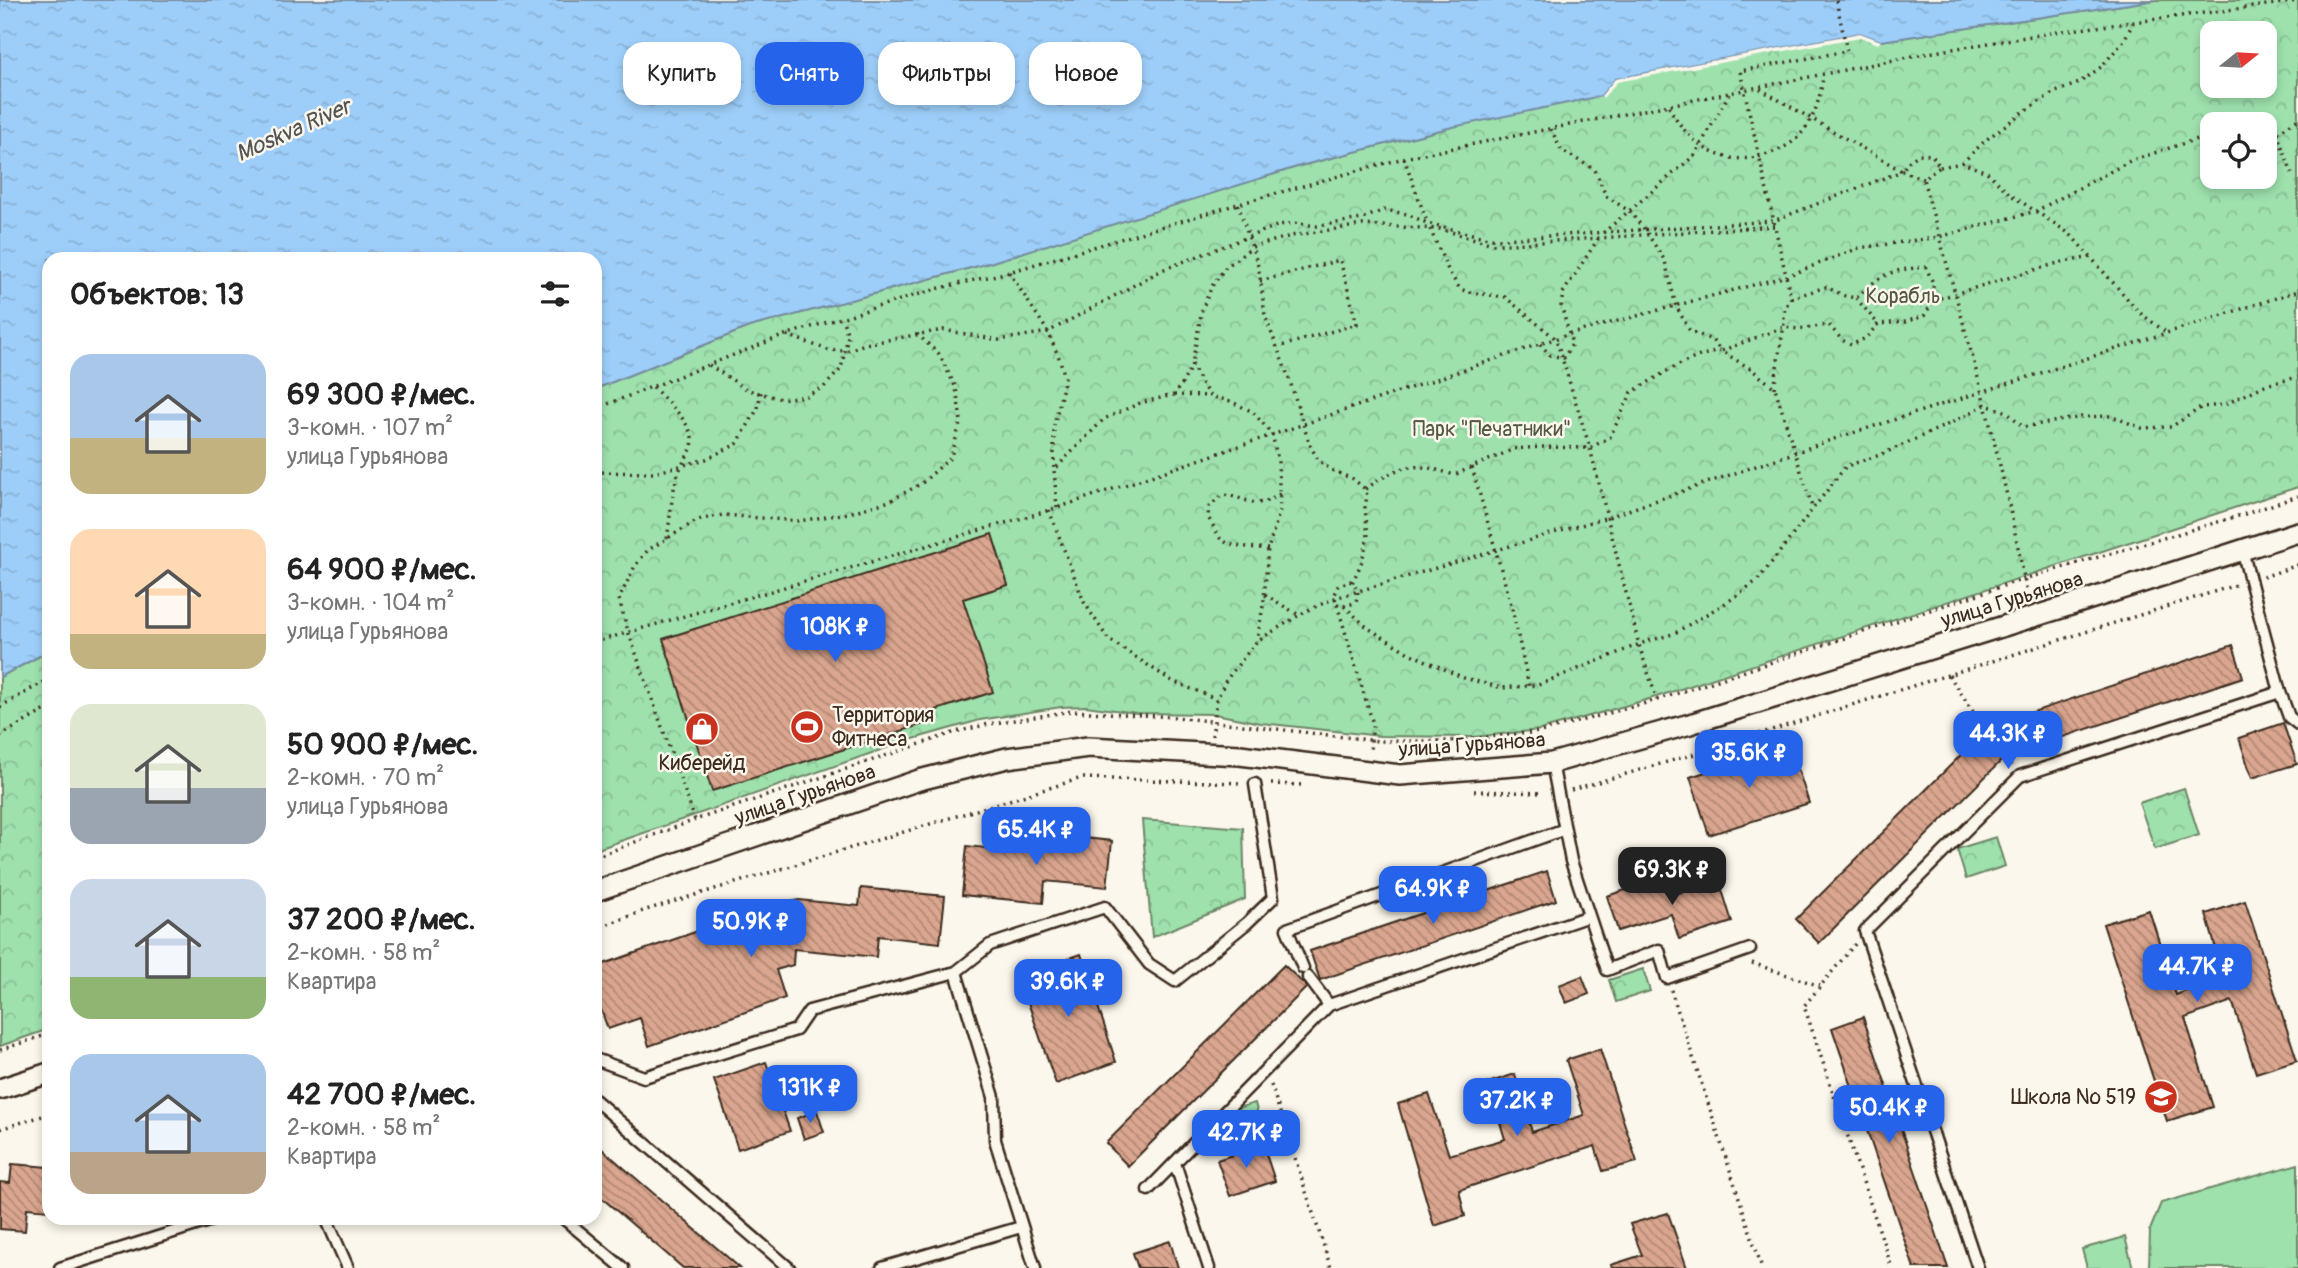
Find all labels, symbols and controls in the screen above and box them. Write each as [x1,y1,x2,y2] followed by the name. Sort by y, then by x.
[2200,21,2277,98] north arrow
[2200,21,2277,189] map controls
[623,42,741,105] chip: Купить
[755,42,864,105] chip: Снять
[878,42,1015,105] chip: Фильтры
[1029,42,1142,105] chip: Новое
[231,91,358,168] water label: Moskva River
[2200,112,2277,189] button: locate
[536,275,574,313] icon: filters
[70,276,244,313] text: Объектов: 13
[1865,283,1941,310] park label: Корабль
[287,376,476,413] text: 69 300 ₽/мес.
[126,382,210,466] icon: home
[287,413,453,442] text: 3-комн. · 107 m²
[1413,416,1571,443] park label: Парк "Печатники"
[287,442,448,471] text: улица Гурьянова
[287,551,476,588] text: 64 900 ₽/мес.
[126,557,210,641] icon: home
[1937,566,2086,635] street label: улица Гурьянова
[287,588,454,617] text: 3-комн. · 104 m²
[778,604,892,664] pin: 108K ₽
[801,612,869,641] text: 108K ₽
[287,617,448,646] text: улица Гурьянова
[832,702,934,753] place label: Территория Фитнеса
[788,708,826,746] sports icon: Территория Фитнеса
[683,710,721,748] shop icon: Киберейд
[1943,712,2073,771] pin: 44.3K ₽
[1969,719,2047,748] text: 44.3K ₽
[287,726,478,763] text: 50 900 ₽/мес.
[1397,726,1546,764] street label: улица Гурьянова
[1684,730,1814,790] pin: 35.6K ₽
[126,732,210,816] icon: home
[1711,738,1787,767] text: 35.6K ₽
[659,750,746,777] place label: Киберейд
[730,758,879,832] street label: улица Гурьянова
[287,763,444,792] text: 2-комн. · 70 m²
[287,792,448,821] text: улица Гурьянова
[971,808,1101,867] pin: 65.4K ₽
[998,815,1074,844] text: 65.4K ₽
[1607,848,1737,907] pin: 69.3K ₽
[1634,855,1710,884] text: 69.3K ₽
[1368,866,1498,926] pin: 64.9K ₽
[1395,874,1471,903] text: 64.9K ₽
[686,900,816,959] pin: 50.9K ₽
[287,901,476,938] text: 37 200 ₽/мес.
[126,907,210,991] icon: home
[712,907,790,936] text: 50.9K ₽
[287,938,440,967] text: 2-комн. · 58 m²
[2132,944,2262,1004] pin: 44.7K ₽
[2159,952,2235,981] text: 44.7K ₽
[1003,960,1133,1019] pin: 39.6K ₽
[287,967,376,996] text: Квартира
[1030,967,1106,996] text: 39.6K ₽
[753,1066,867,1125] pin: 131K ₽
[778,1073,842,1102] text: 131K ₽
[287,1076,476,1113] text: 42 700 ₽/мес.
[1452,1078,1582,1138] pin: 37.2K ₽
[2142,1078,2180,1116] school or university icon: Школа № 519
[126,1082,210,1166] icon: home
[2011,1084,2136,1111] place label: Школа № 519
[1479,1086,1555,1115] text: 37.2K ₽
[1824,1086,1954,1145] pin: 50.4K ₽
[1849,1093,1929,1122] text: 50.4K ₽
[1181,1110,1311,1170] pin: 42.7K ₽
[287,1113,440,1142] text: 2-комн. · 58 m²
[1208,1118,1284,1147] text: 42.7K ₽
[287,1142,376,1171] text: Квартира

